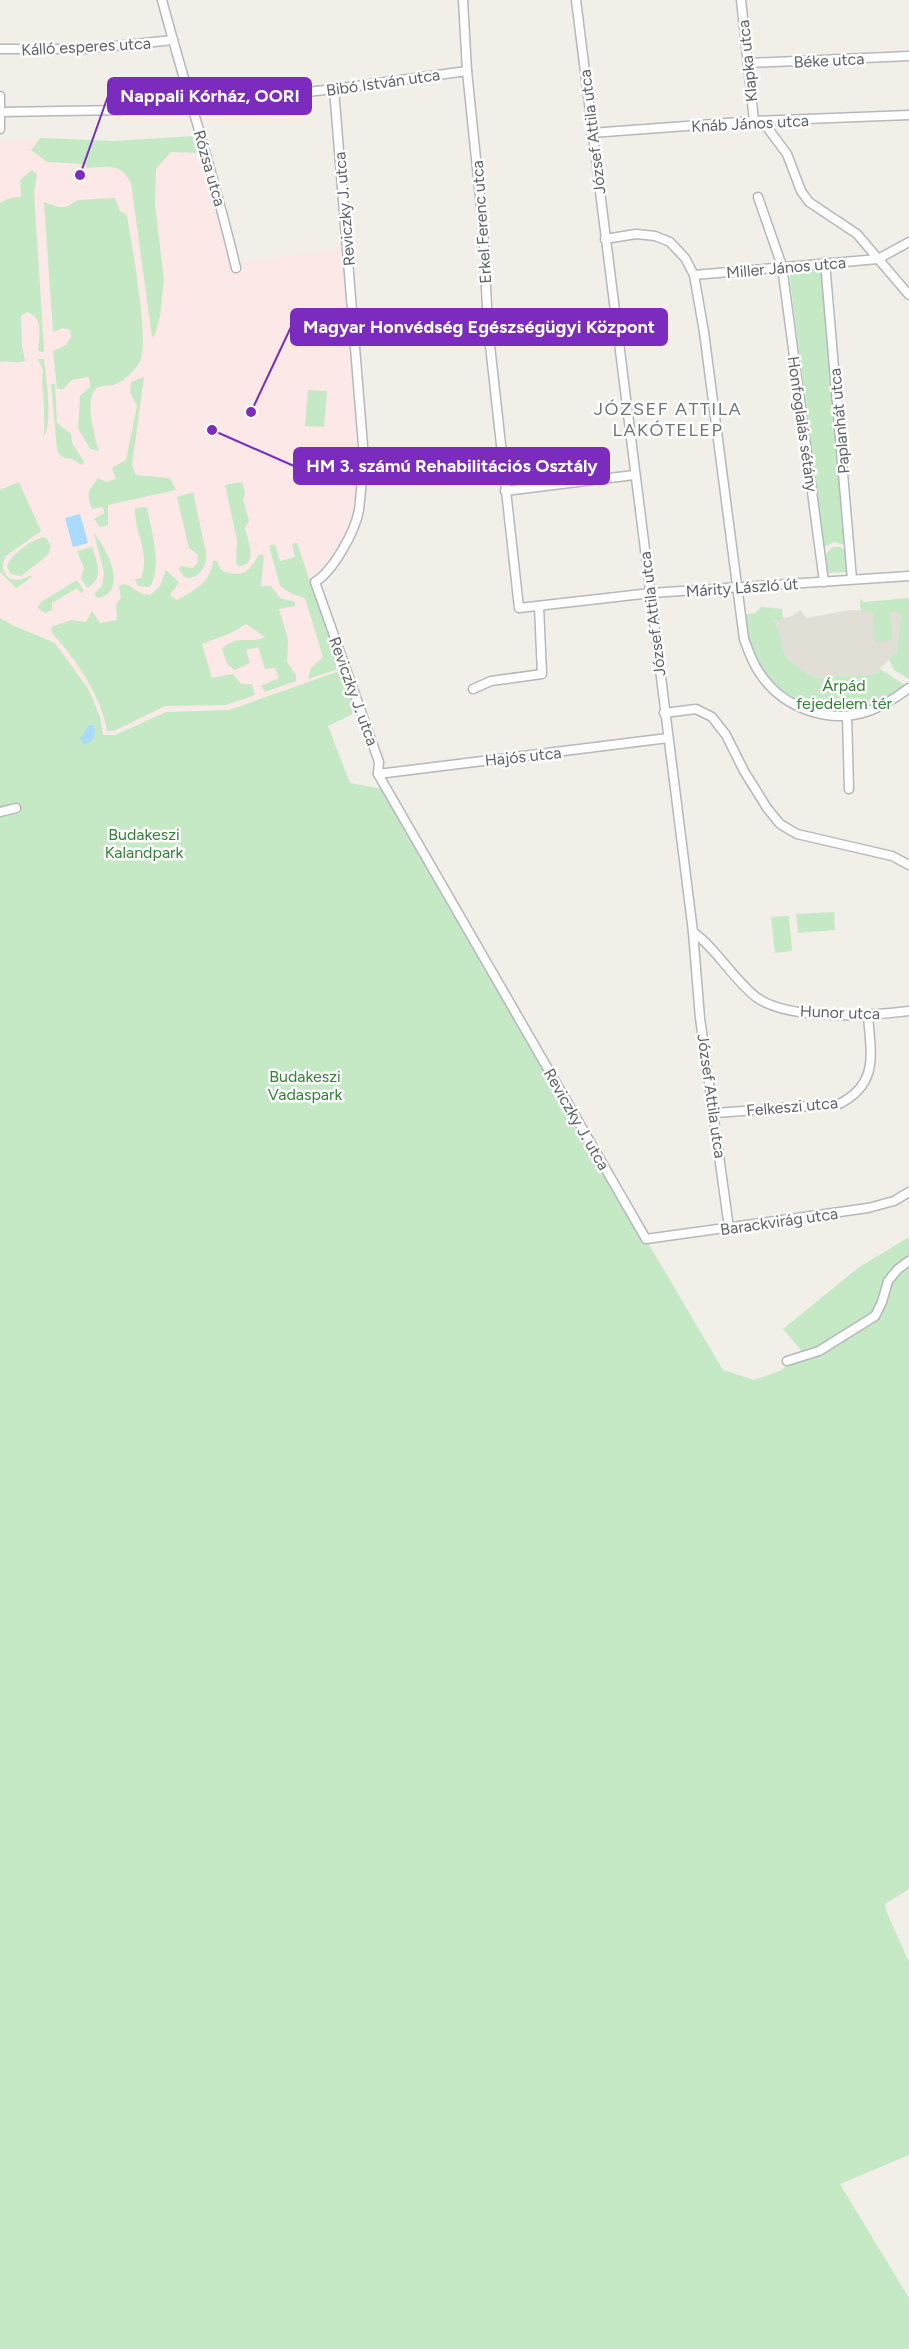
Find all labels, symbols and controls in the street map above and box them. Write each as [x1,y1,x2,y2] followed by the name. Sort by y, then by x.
[734,19,761,103] street label: Klapka utca
[21,34,151,59] street label: Kálló esperes utca
[793,49,865,72] street label: Béke utca
[325,65,441,100] street label: Bibó István utca
[575,69,610,195] street label: József Attila utca
[108,78,311,114] callout: Nappali Kórház, OORI
[120,85,300,107] text: Nappali Kórház, OORI
[691,111,809,136] street label: Knáb János utca
[190,128,229,208] street label: Rózsa utca
[330,151,359,267] street label: Reviczky J. utca
[468,160,495,284] street label: Erkel Ferenc utca
[725,253,847,282] street label: Miller János utca
[291,309,667,345] callout: Magyar Honvédség Egészségügyi Központ
[303,316,655,338] text: Magyar Honvédség Egészségügyi Központ
[784,355,822,494] street label: Honfoglalás sétány
[825,367,854,475] street label: Paplanhát utca
[594,398,742,441] district label: JÓZSEF ATTILA LAKÓTELEP
[294,448,609,484] callout: HM 3. számú Rehabilitációs Osztály
[306,455,598,477] text: HM 3. számú Rehabilitációs Osztály
[635,551,670,677] street label: József Attila utca
[685,574,799,601] street label: Márity László út
[325,634,382,748] street label: Reviczky J. utca
[796,676,892,713] park label: Árpád fejedelem tér
[484,743,562,770] street label: Hajós utca
[105,825,184,862] park label: Budakeszi Kalandpark
[800,1002,880,1023] street label: Hunor utca
[693,1033,730,1160] street label: József Attila utca
[540,1065,613,1174] street label: Reviczky J. utca
[268,1067,342,1104] park label: Budakeszi Vadaspark
[745,1093,839,1120] street label: Felkeszi utca
[719,1204,839,1239] street label: Barackvirág utca

